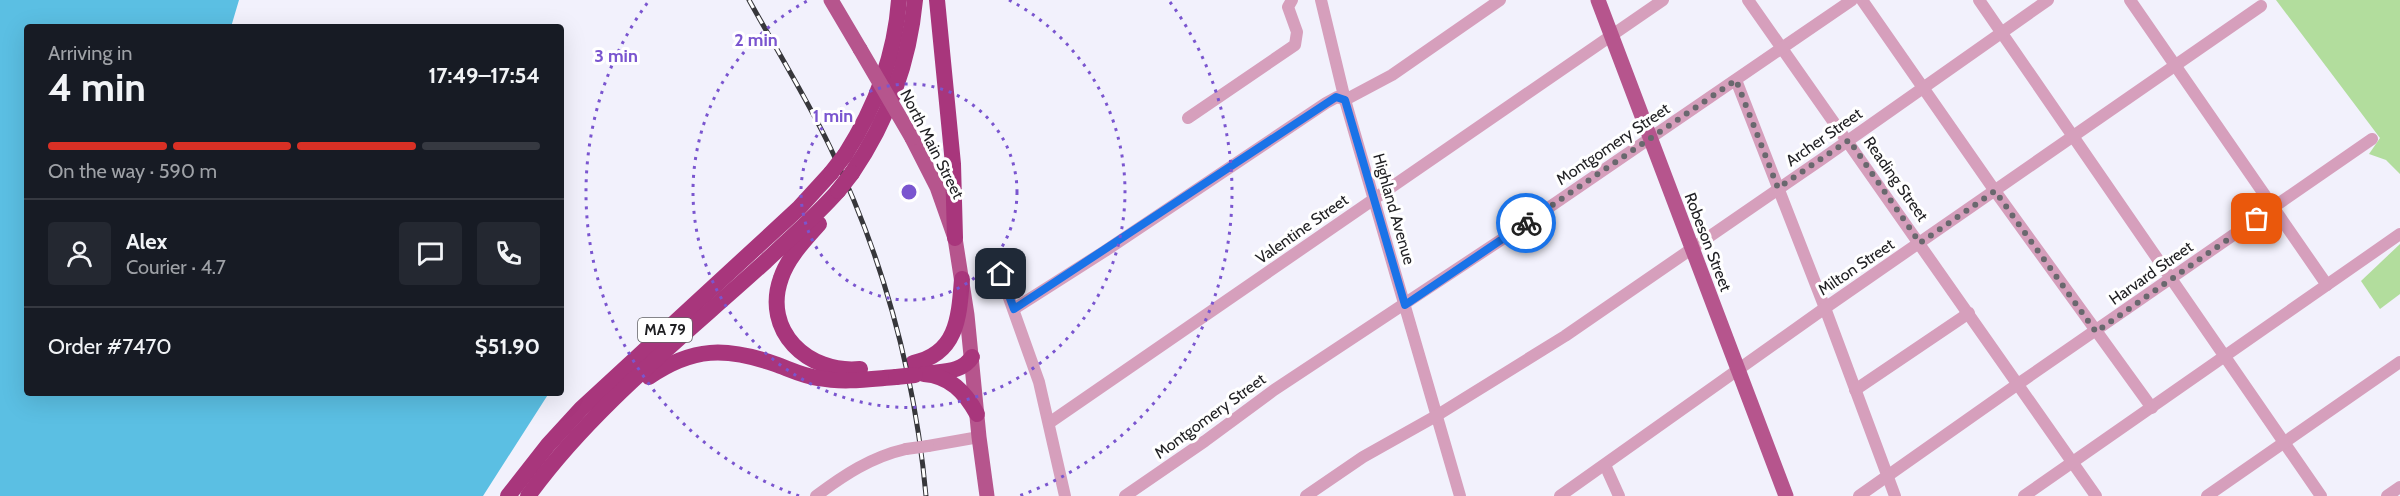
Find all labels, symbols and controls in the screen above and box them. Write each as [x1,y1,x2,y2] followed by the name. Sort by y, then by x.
[734,29,778,51] text: 2 min
[48,41,132,65] text: Arriving in
[594,45,638,67] text: 3 min
[428,62,540,89] text: 17:49–17:54
[48,63,146,111] text: 4 min
[896,86,968,202] street label: North Main Street
[1553,99,1674,189] street label: Montgomery Street
[1782,103,1866,170] street label: Archer Street
[813,105,853,127] text: 1 min
[1860,133,1933,226] street label: Reading Street
[1369,151,1419,267] street label: Highland Avenue
[48,159,217,183] text: On the way · 590 m
[899,182,919,202] centre of rings
[1252,190,1352,268] street label: Valentine Street
[1680,190,1736,295] street label: Robeson Street
[1496,193,1556,253] courier
[2231,193,2282,244] pin
[2240,202,2273,235] icon: bag
[1510,207,1543,240] icon: bike
[48,222,111,285] button: person
[399,222,462,285] button: chat
[477,222,540,285] button: phone
[126,228,167,255] text: Alex
[1814,234,1898,299] street label: Milton Street
[2106,237,2197,309] street label: Harvard Street
[975,248,1026,299] pin
[126,255,226,279] text: Courier · 4.7
[984,257,1017,290] icon: home
[638,318,692,342] road number: MA 79
[48,333,172,360] text: Order #7470
[475,333,540,360] text: $51.90
[1151,369,1270,463] street label: Montgomery Street

